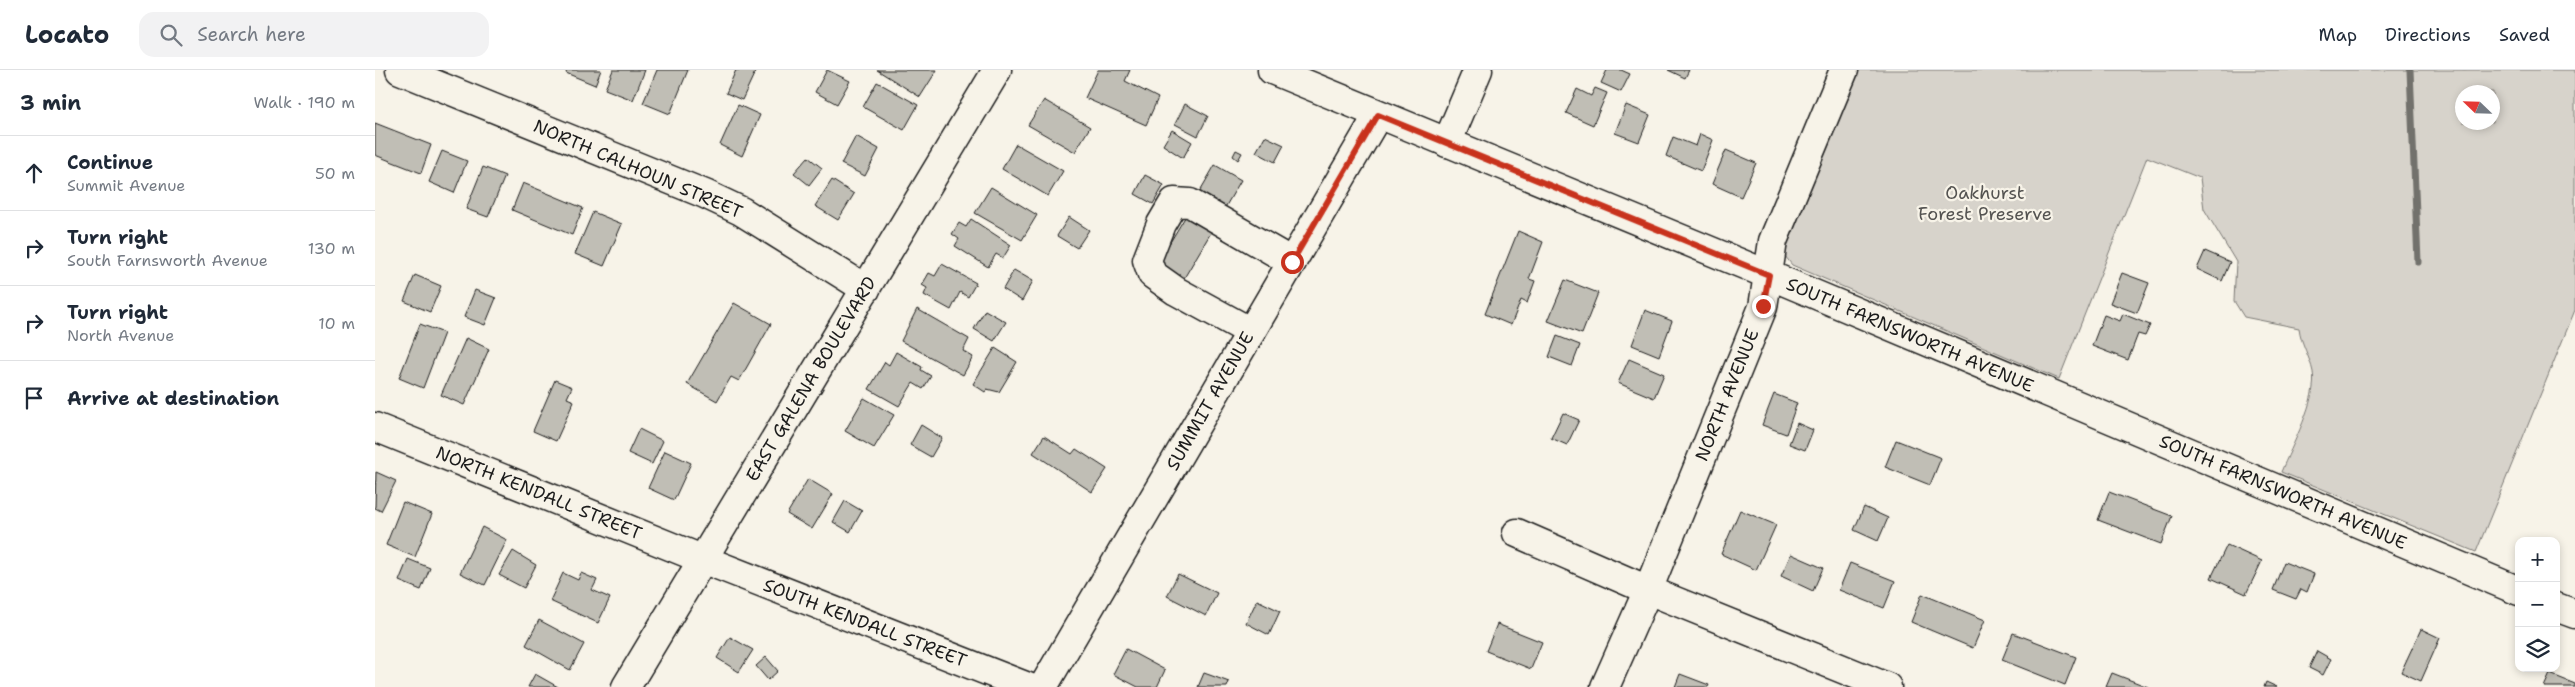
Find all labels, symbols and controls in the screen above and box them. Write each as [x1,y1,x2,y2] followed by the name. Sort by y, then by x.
[139,12,489,57] search box
[25,19,109,51] text: Locato
[157,21,185,49] icon: search
[197,22,306,47] text: Search here
[2319,23,2357,47] text: Map
[2385,23,2471,47] text: Directions
[2499,23,2550,47] text: Saved
[2455,85,2500,130] north arrow
[20,89,81,117] text: 3 min
[253,92,355,113] text: Walk · 190 m
[530,114,746,224] street label: NORTH CALHOUN STREET
[67,150,153,175] text: Continue
[20,159,48,187] icon: ahead
[315,163,355,184] text: 50 m
[67,175,185,196] text: Summit Avenue
[1918,181,2052,226] park label: Oakhurst Forest Preserve
[67,225,168,250] text: Turn right
[20,234,48,262] icon: right
[308,238,355,259] text: 130 m
[67,250,268,271] text: South Farnsworth Avenue
[1281,251,1304,274] route start
[740,272,882,486] street label: EAST GALENA BOULEVARD
[1783,272,2037,398] street label: SOUTH FARNSWORTH AVENUE
[1752,295,1775,318] route end
[67,300,168,325] text: Turn right
[20,309,48,337] icon: right
[318,313,355,334] text: 10 m
[67,325,174,346] text: North Avenue
[1690,325,1764,465] street label: NORTH AVENUE
[1161,327,1259,475] street label: SUMMIT AVENUE
[20,384,48,412] icon: arrive
[67,386,279,411] text: Arrive at destination
[2156,429,2410,555] street label: SOUTH FARNSWORTH AVENUE
[432,441,646,545] street label: NORTH KENDALL STREET
[2515,537,2560,672] map controls
[2515,537,2560,582] button: +
[760,573,970,673] street label: SOUTH KENDALL STREET
[2515,582,2560,627] button: −
[2515,627,2560,672] button: layers

